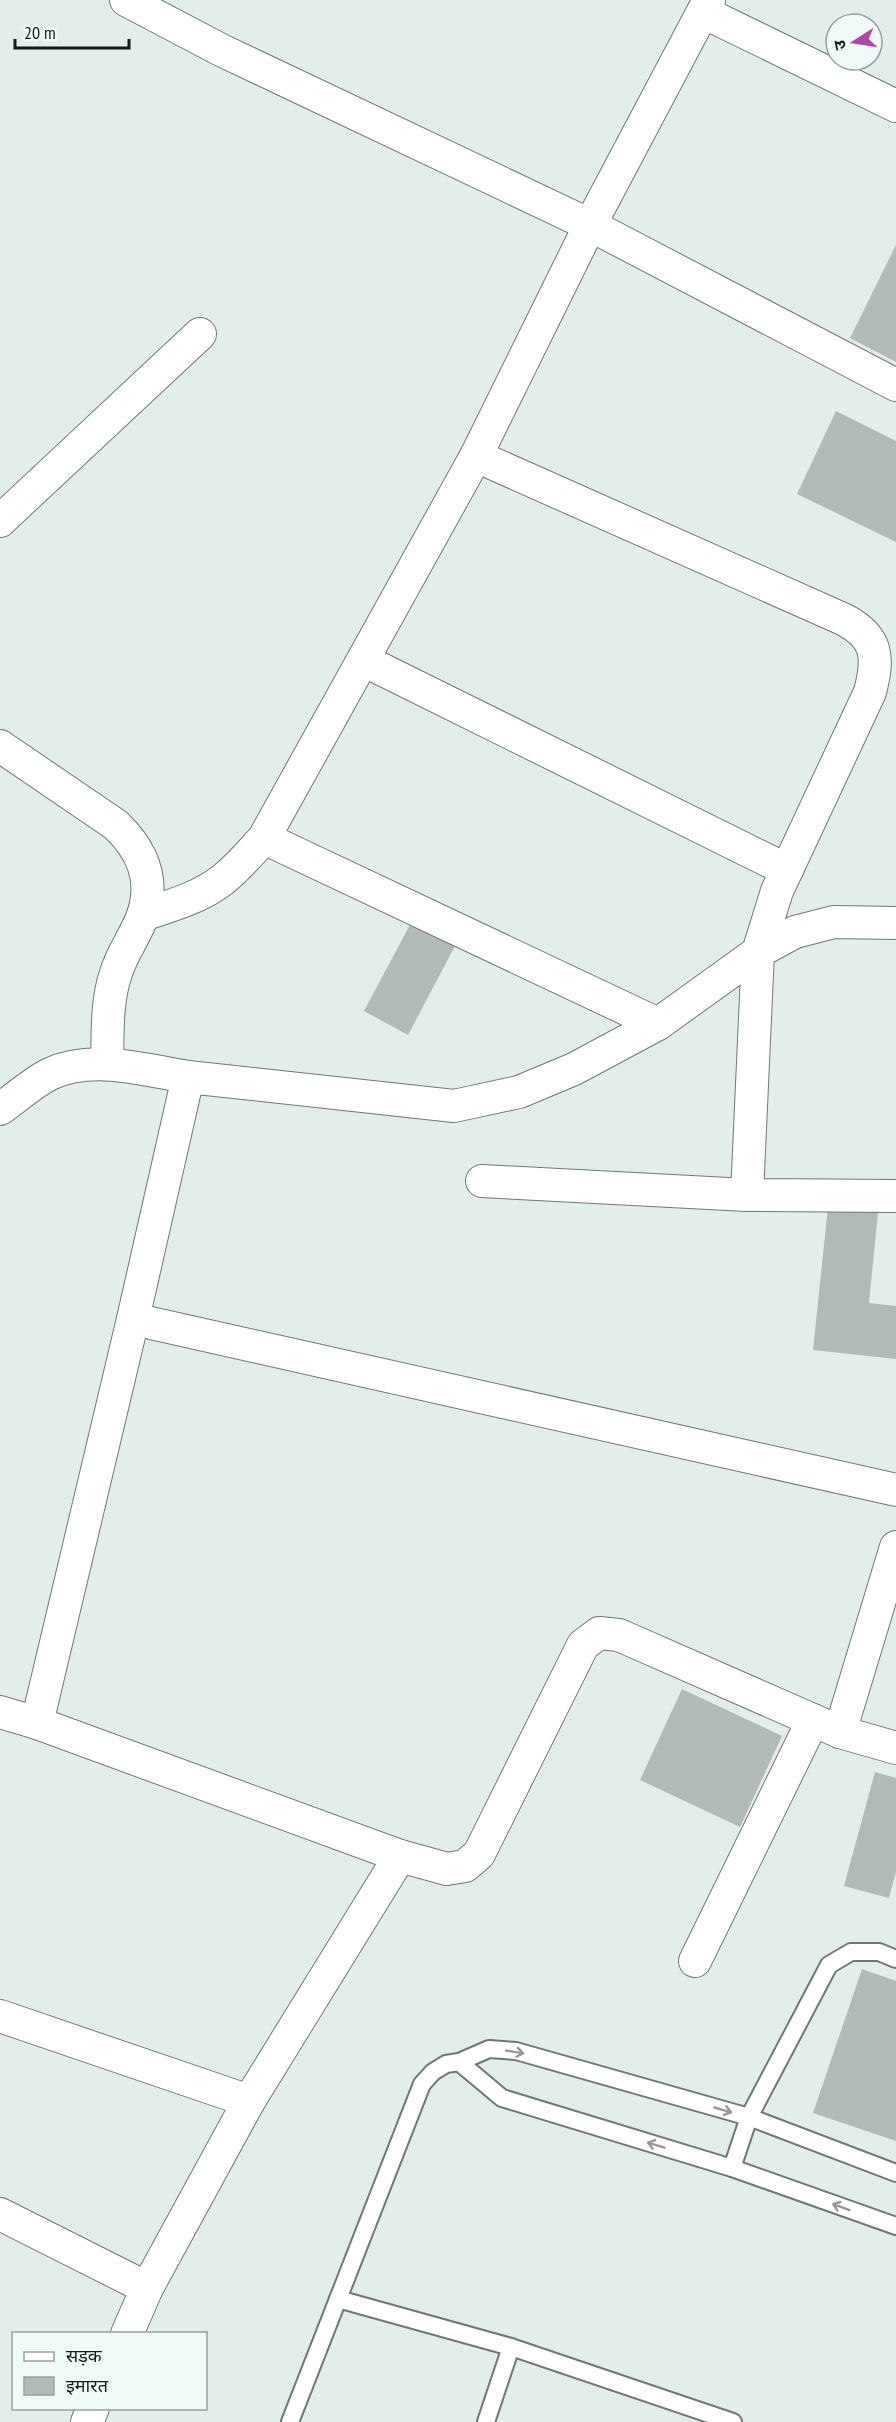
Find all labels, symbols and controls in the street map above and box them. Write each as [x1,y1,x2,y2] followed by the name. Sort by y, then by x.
[15,12,129,50] scale bar
[824,12,884,72] north arrow
[24,21,56,44] text: 20 m
[828,38,850,52] text: उ
[505,2047,524,2058] one-way arrow
[713,2105,732,2116] one-way arrow
[647,2139,666,2150] one-way arrow
[832,2200,851,2211] one-way arrow
[12,2332,207,2410] legend
[66,2344,103,2367] text: सड़क
[66,2374,109,2397] text: इमारत

